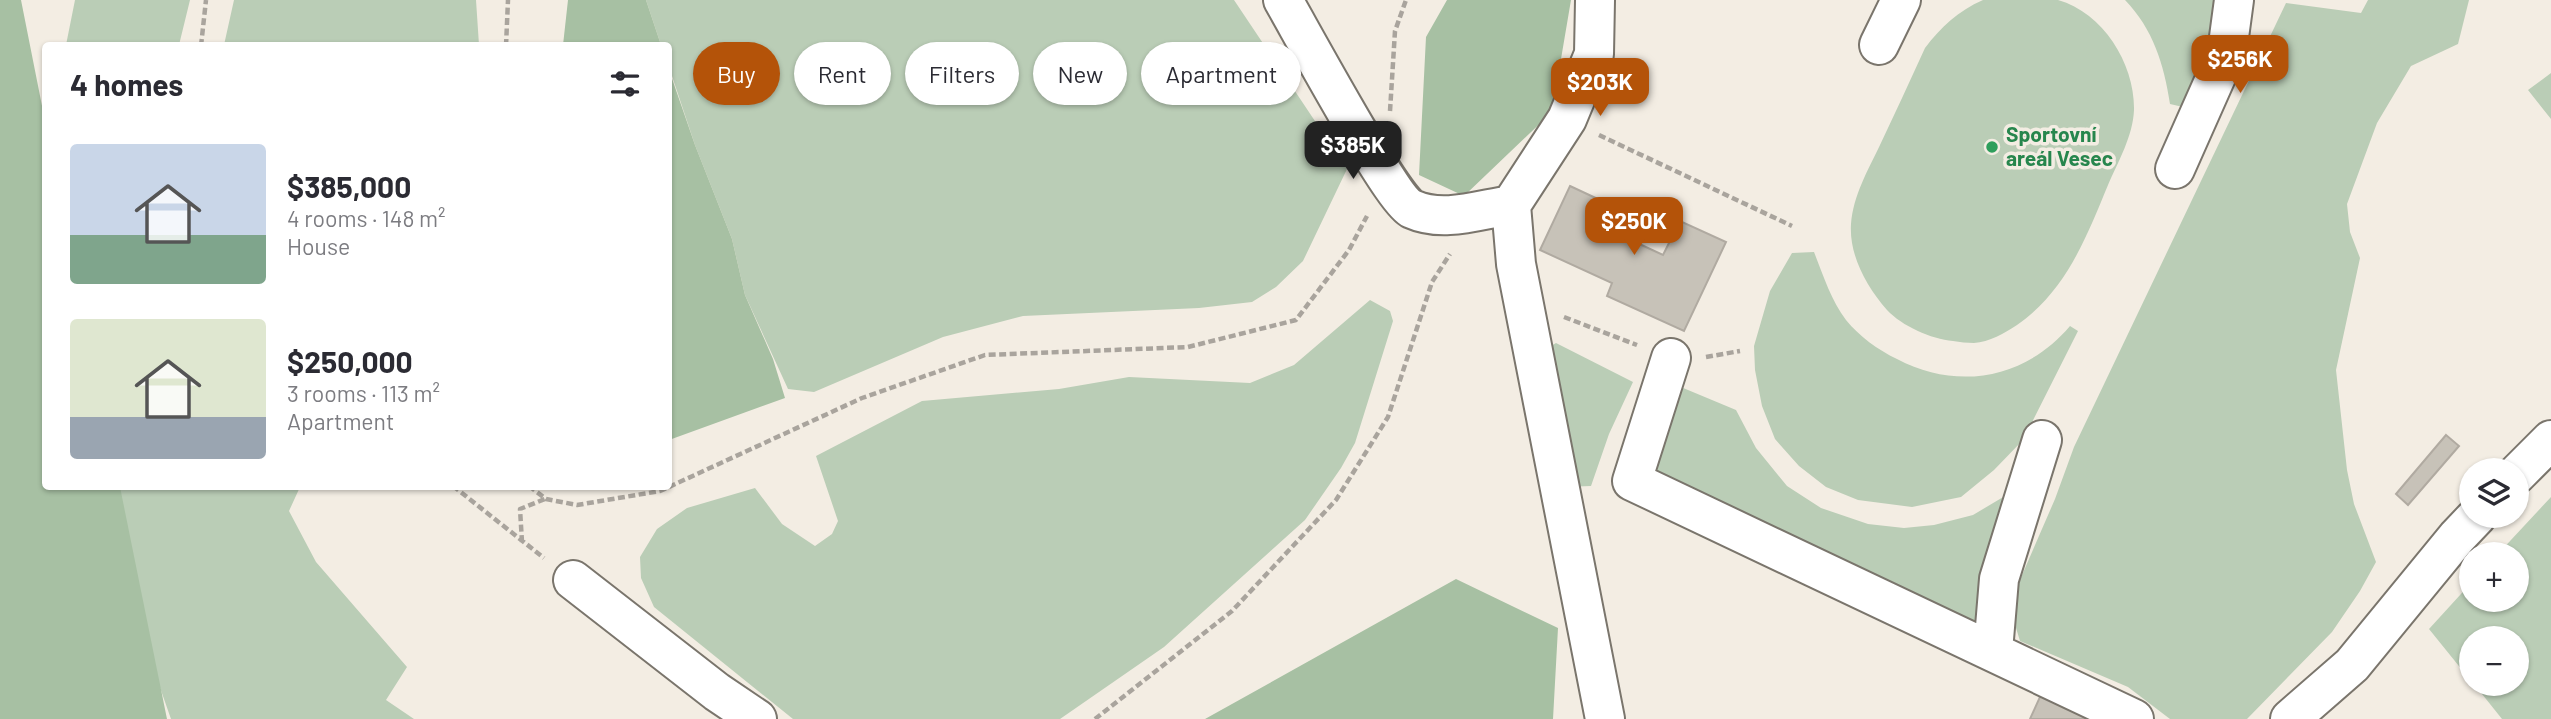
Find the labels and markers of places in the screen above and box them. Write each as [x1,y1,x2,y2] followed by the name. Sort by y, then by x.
[2191,36,2289,95] pin: $256K
[1551,58,1649,118] pin: $203K
[2006,121,2113,170] place label: Sportovní areál Vesec
[1304,122,1402,181] pin: $385K
[1984,139,2000,155] marker: Sportovní areál Vesec
[1585,198,1683,257] pin: $250K

